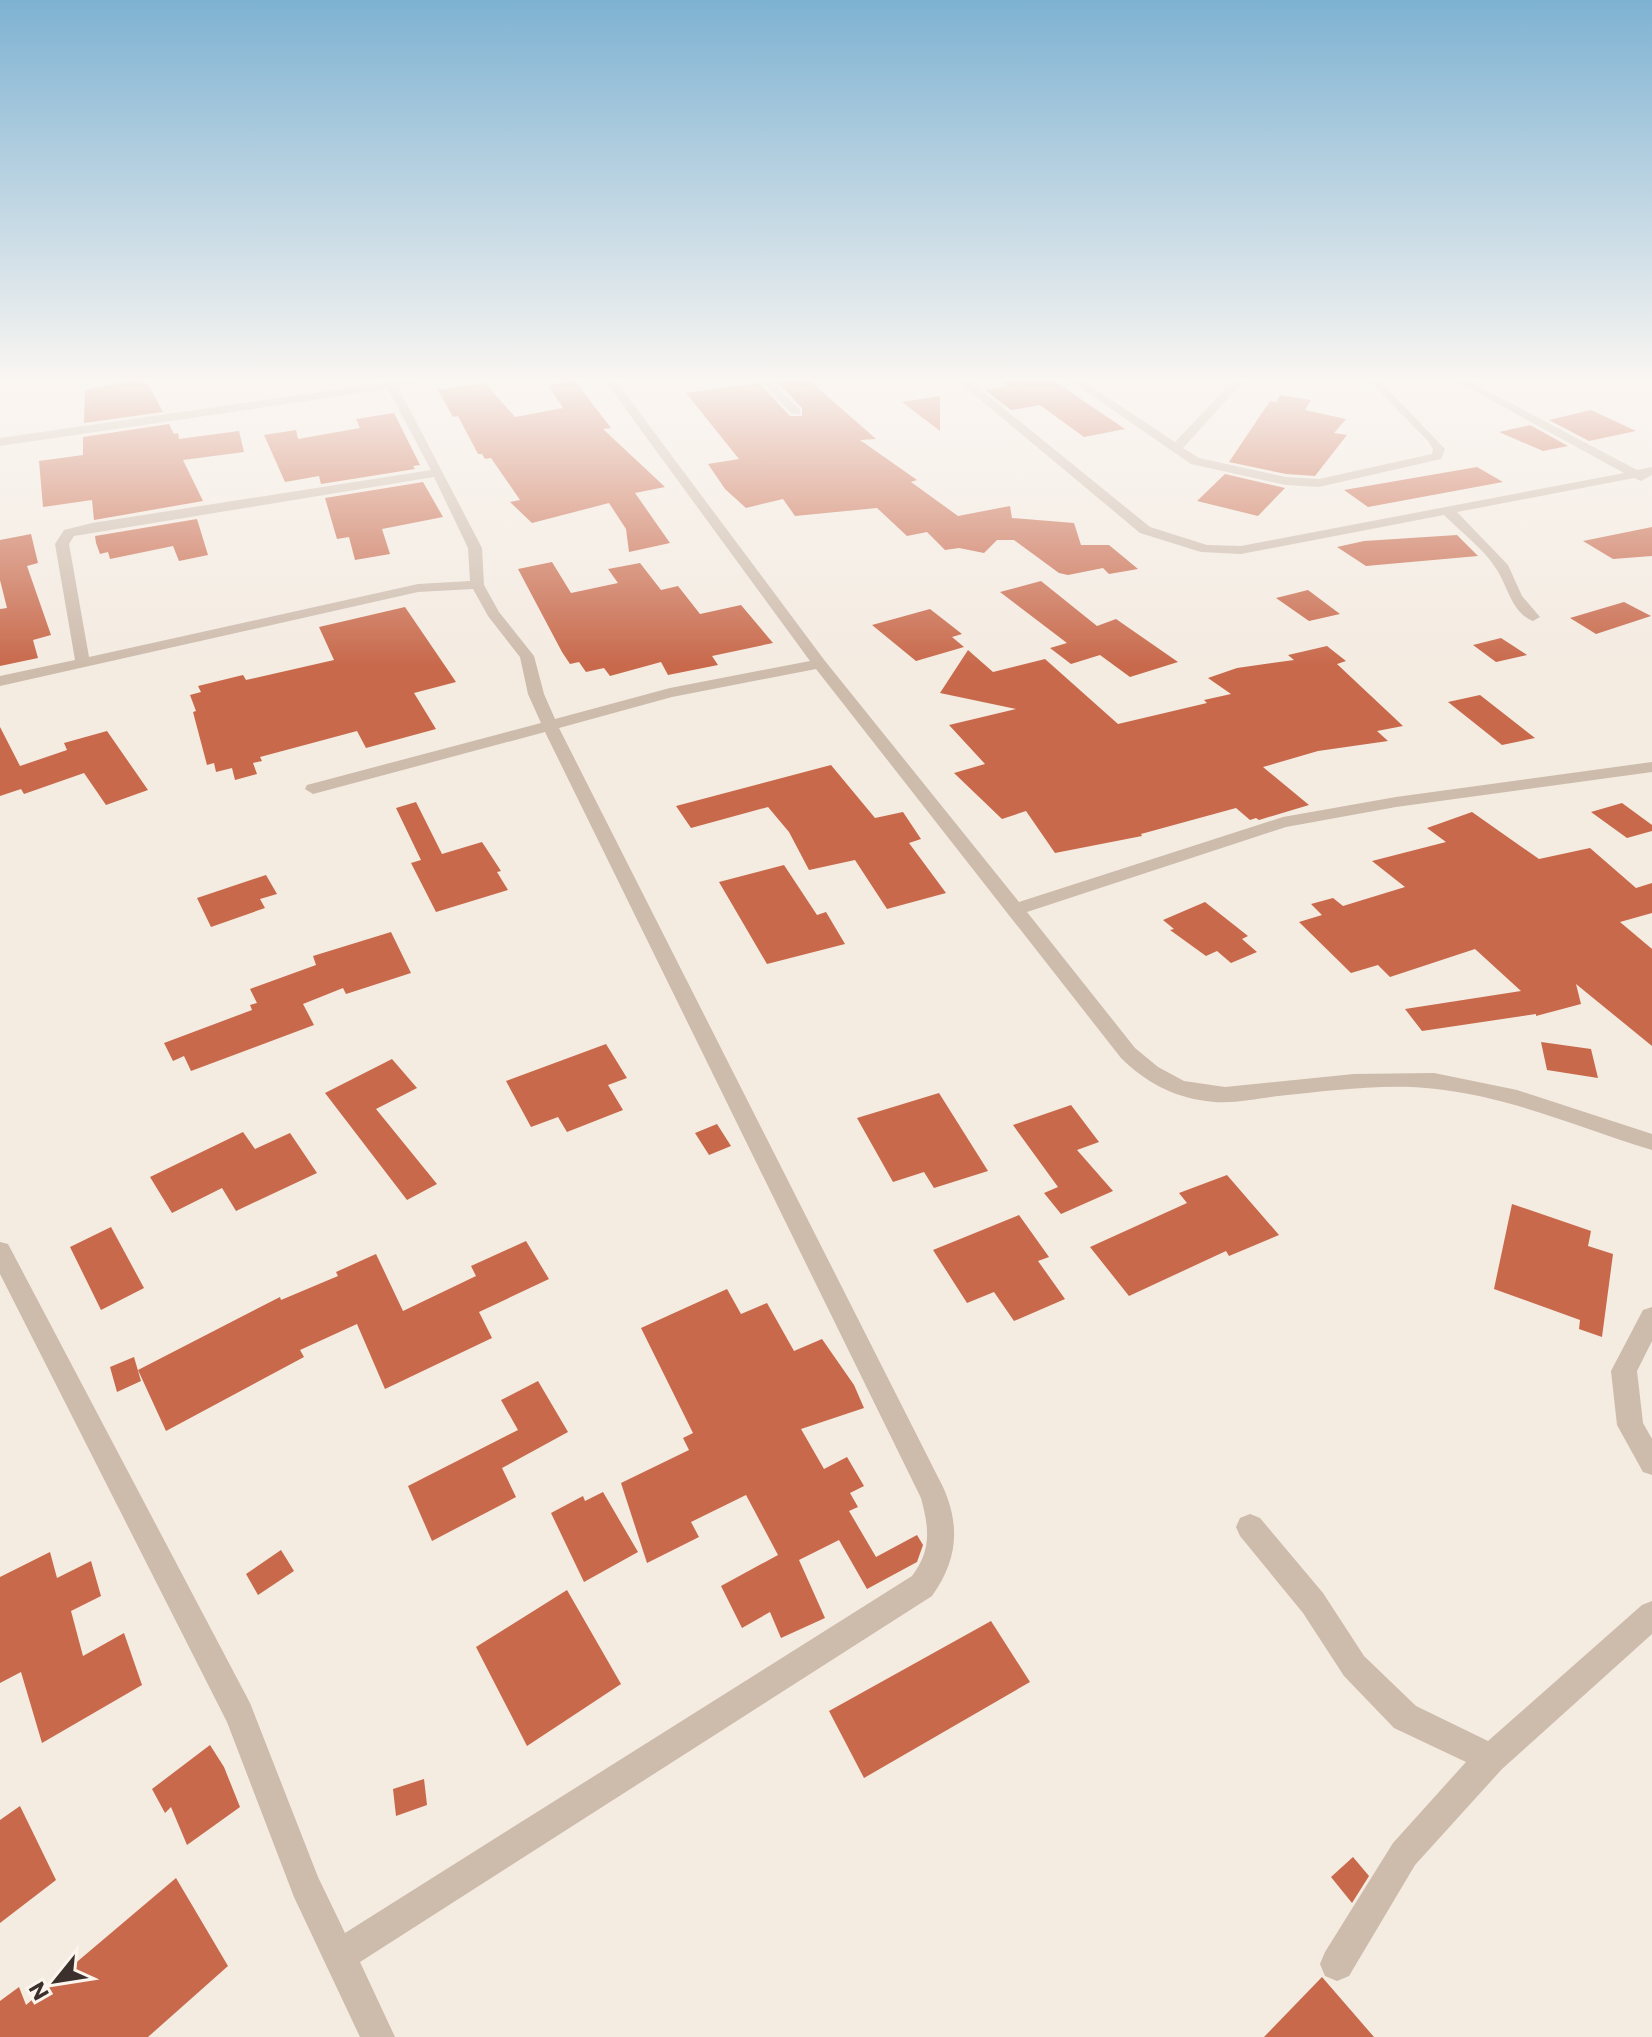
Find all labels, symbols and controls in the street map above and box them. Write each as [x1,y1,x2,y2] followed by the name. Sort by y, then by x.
[16,1941,96,2021] north arrow
[22,1977,54,2005] text: N

